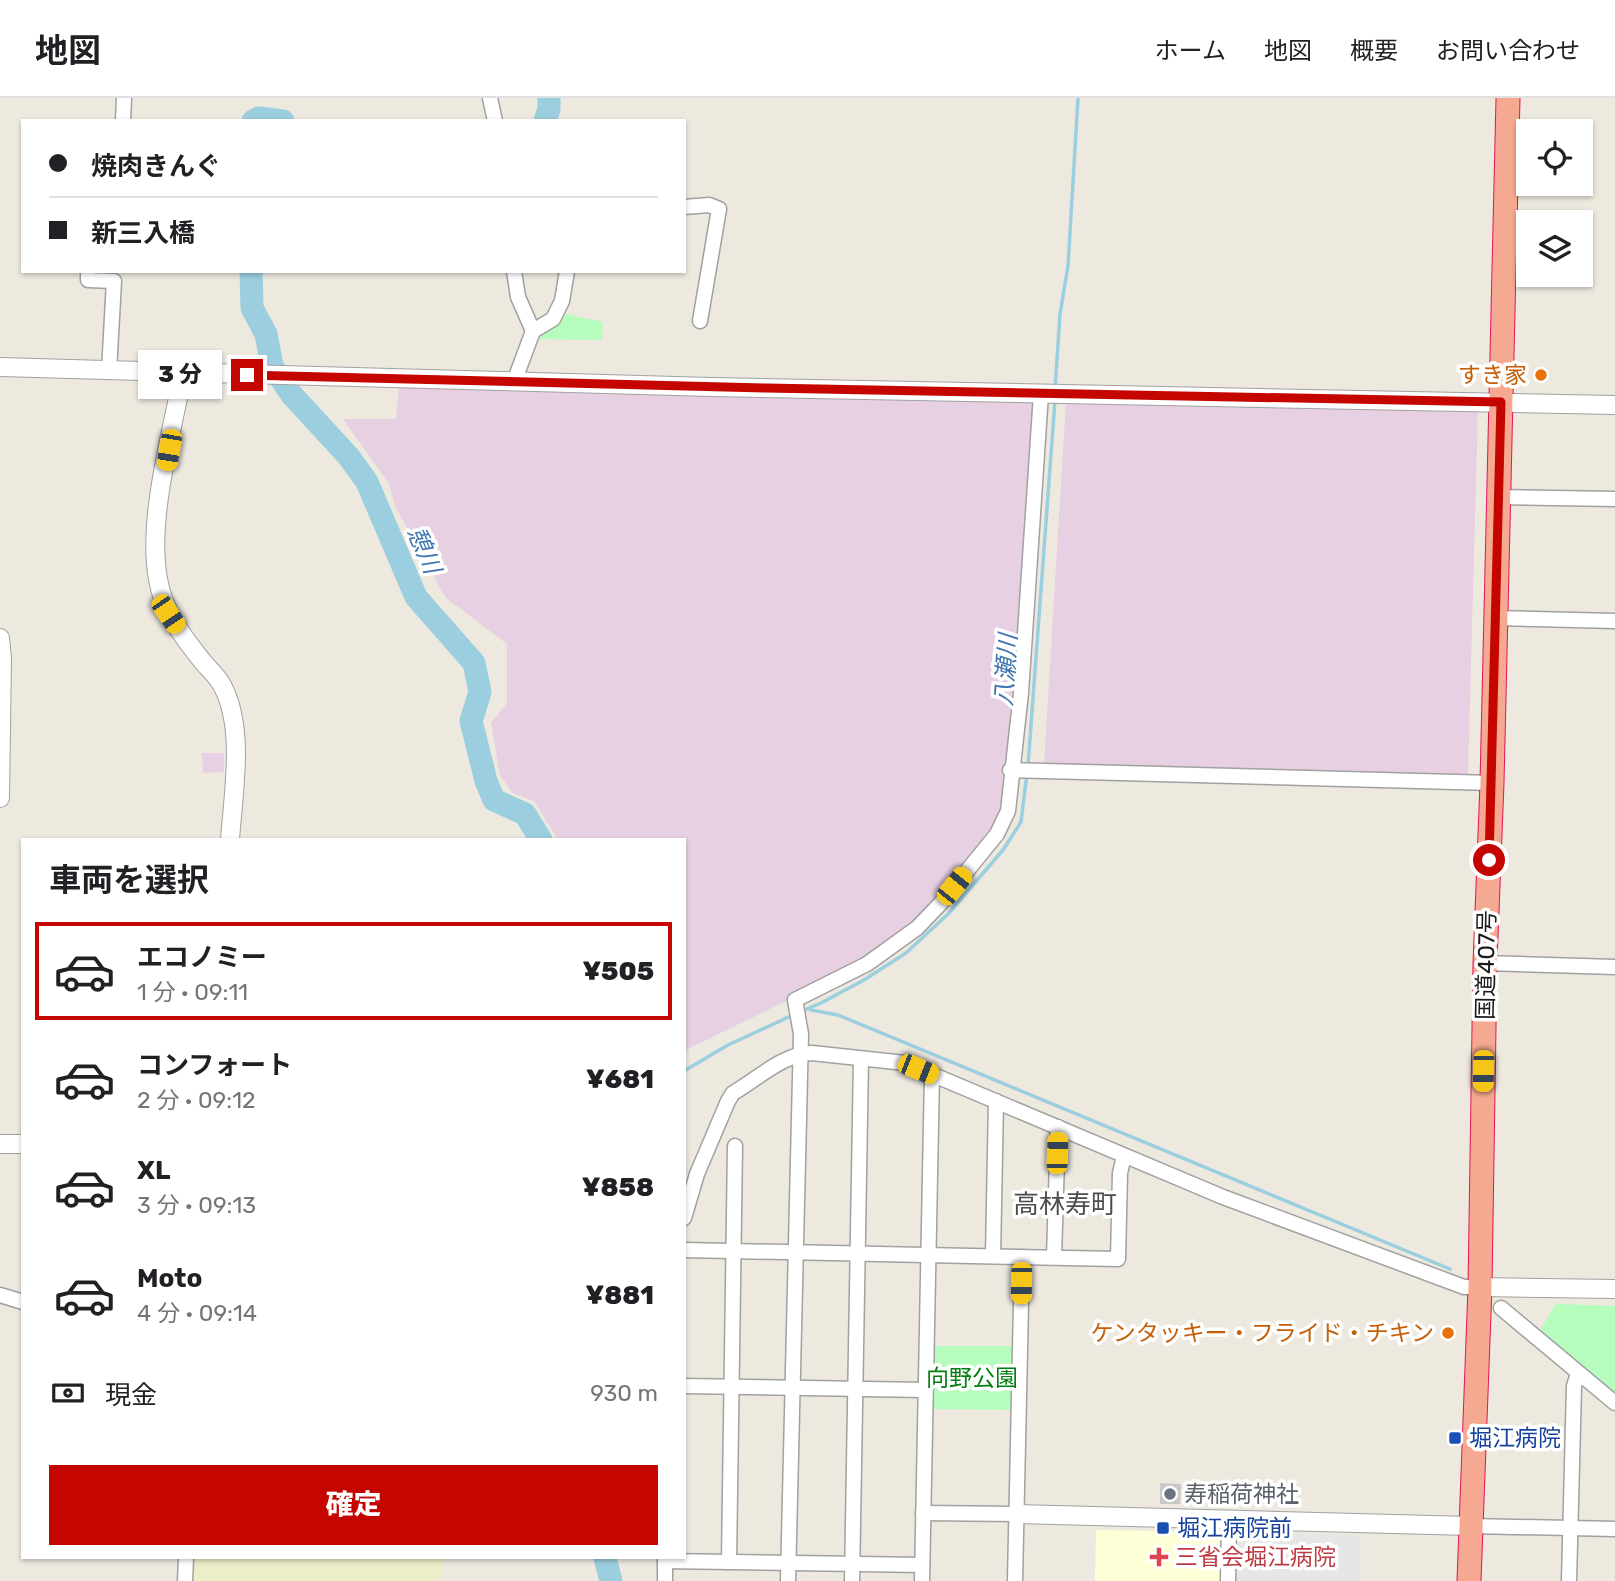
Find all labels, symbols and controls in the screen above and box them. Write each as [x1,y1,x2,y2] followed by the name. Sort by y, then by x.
[35,31,101,70] text: 地図
[1155,37,1226,65] text: ホーム
[1264,37,1312,65] text: 地図
[1350,37,1398,65] text: 概要
[1436,37,1580,65] text: お問い合わせ
[1516,119,1593,287] map controls
[1516,119,1593,196] button: locate
[91,151,221,182] text: 焼肉きんぐ
[1516,210,1593,287] button: layers
[91,218,195,249] text: 新三入橋
[138,350,222,400] callout: 3 分
[231,359,263,391] route end
[158,360,202,388] text: 3 分
[1458,361,1527,389] place label: すき家
[1533,367,1549,383] marker: すき家
[156,427,183,473] car
[402,522,447,580] water label: 憩川
[148,591,189,637] car
[990,630,1023,707] water label: 八瀬川
[1473,844,1505,876] route start
[49,861,209,899] text: 車両を選択
[933,863,976,909] car
[1471,910,1501,1020] street label: 国道407号
[53,940,116,1003] icon: car
[137,942,267,973] text: エコノミー
[582,956,654,987] text: ¥505
[137,978,248,1006] text: 1 分 · 09:11
[53,1048,116,1111] icon: car
[137,1050,292,1081] text: コンフォート
[1473,1050,1494,1092] car
[895,1051,942,1087] car
[586,1064,654,1095] text: ¥681
[137,1086,255,1114] text: 2 分 · 09:12
[1046,1132,1069,1174] car
[137,1155,170,1186] text: XL
[53,1156,116,1219] icon: car
[582,1172,654,1203] text: ¥858
[1013,1189,1117,1220] district label: 高林寿町
[137,1191,256,1219] text: 3 分 · 09:13
[1011,1262,1032,1304] car
[137,1263,202,1294] text: Moto
[53,1264,116,1327] icon: car
[586,1280,654,1311] text: ¥881
[137,1299,257,1327] text: 4 分 · 09:14
[1090,1319,1434,1347] place label: ケンタッキー・フライド・チキン
[1440,1325,1456,1341] marker: ケンタッキー・フライド・チキン
[926,1364,1018,1392] park label: 向野公園
[49,1374,87,1412] icon: cash
[590,1379,658,1407] text: 930 m
[105,1380,157,1411] text: 現金
[1469,1424,1561,1452] place label: 堀江病院
[1447,1430,1463,1446] marker: 堀江病院
[49,1465,658,1545] button: 確定
[1184,1480,1299,1508] place label: 寿稲荷神社
[1162,1486,1178,1502] marker: 寿稲荷神社
[1177,1514,1292,1542] place label: 堀江病院前
[1155,1520,1171,1536] marker: 堀江病院前
[1175,1543,1336,1571] place label: 三省会堀江病院
[1149,1547,1169,1567] marker: 三省会堀江病院

